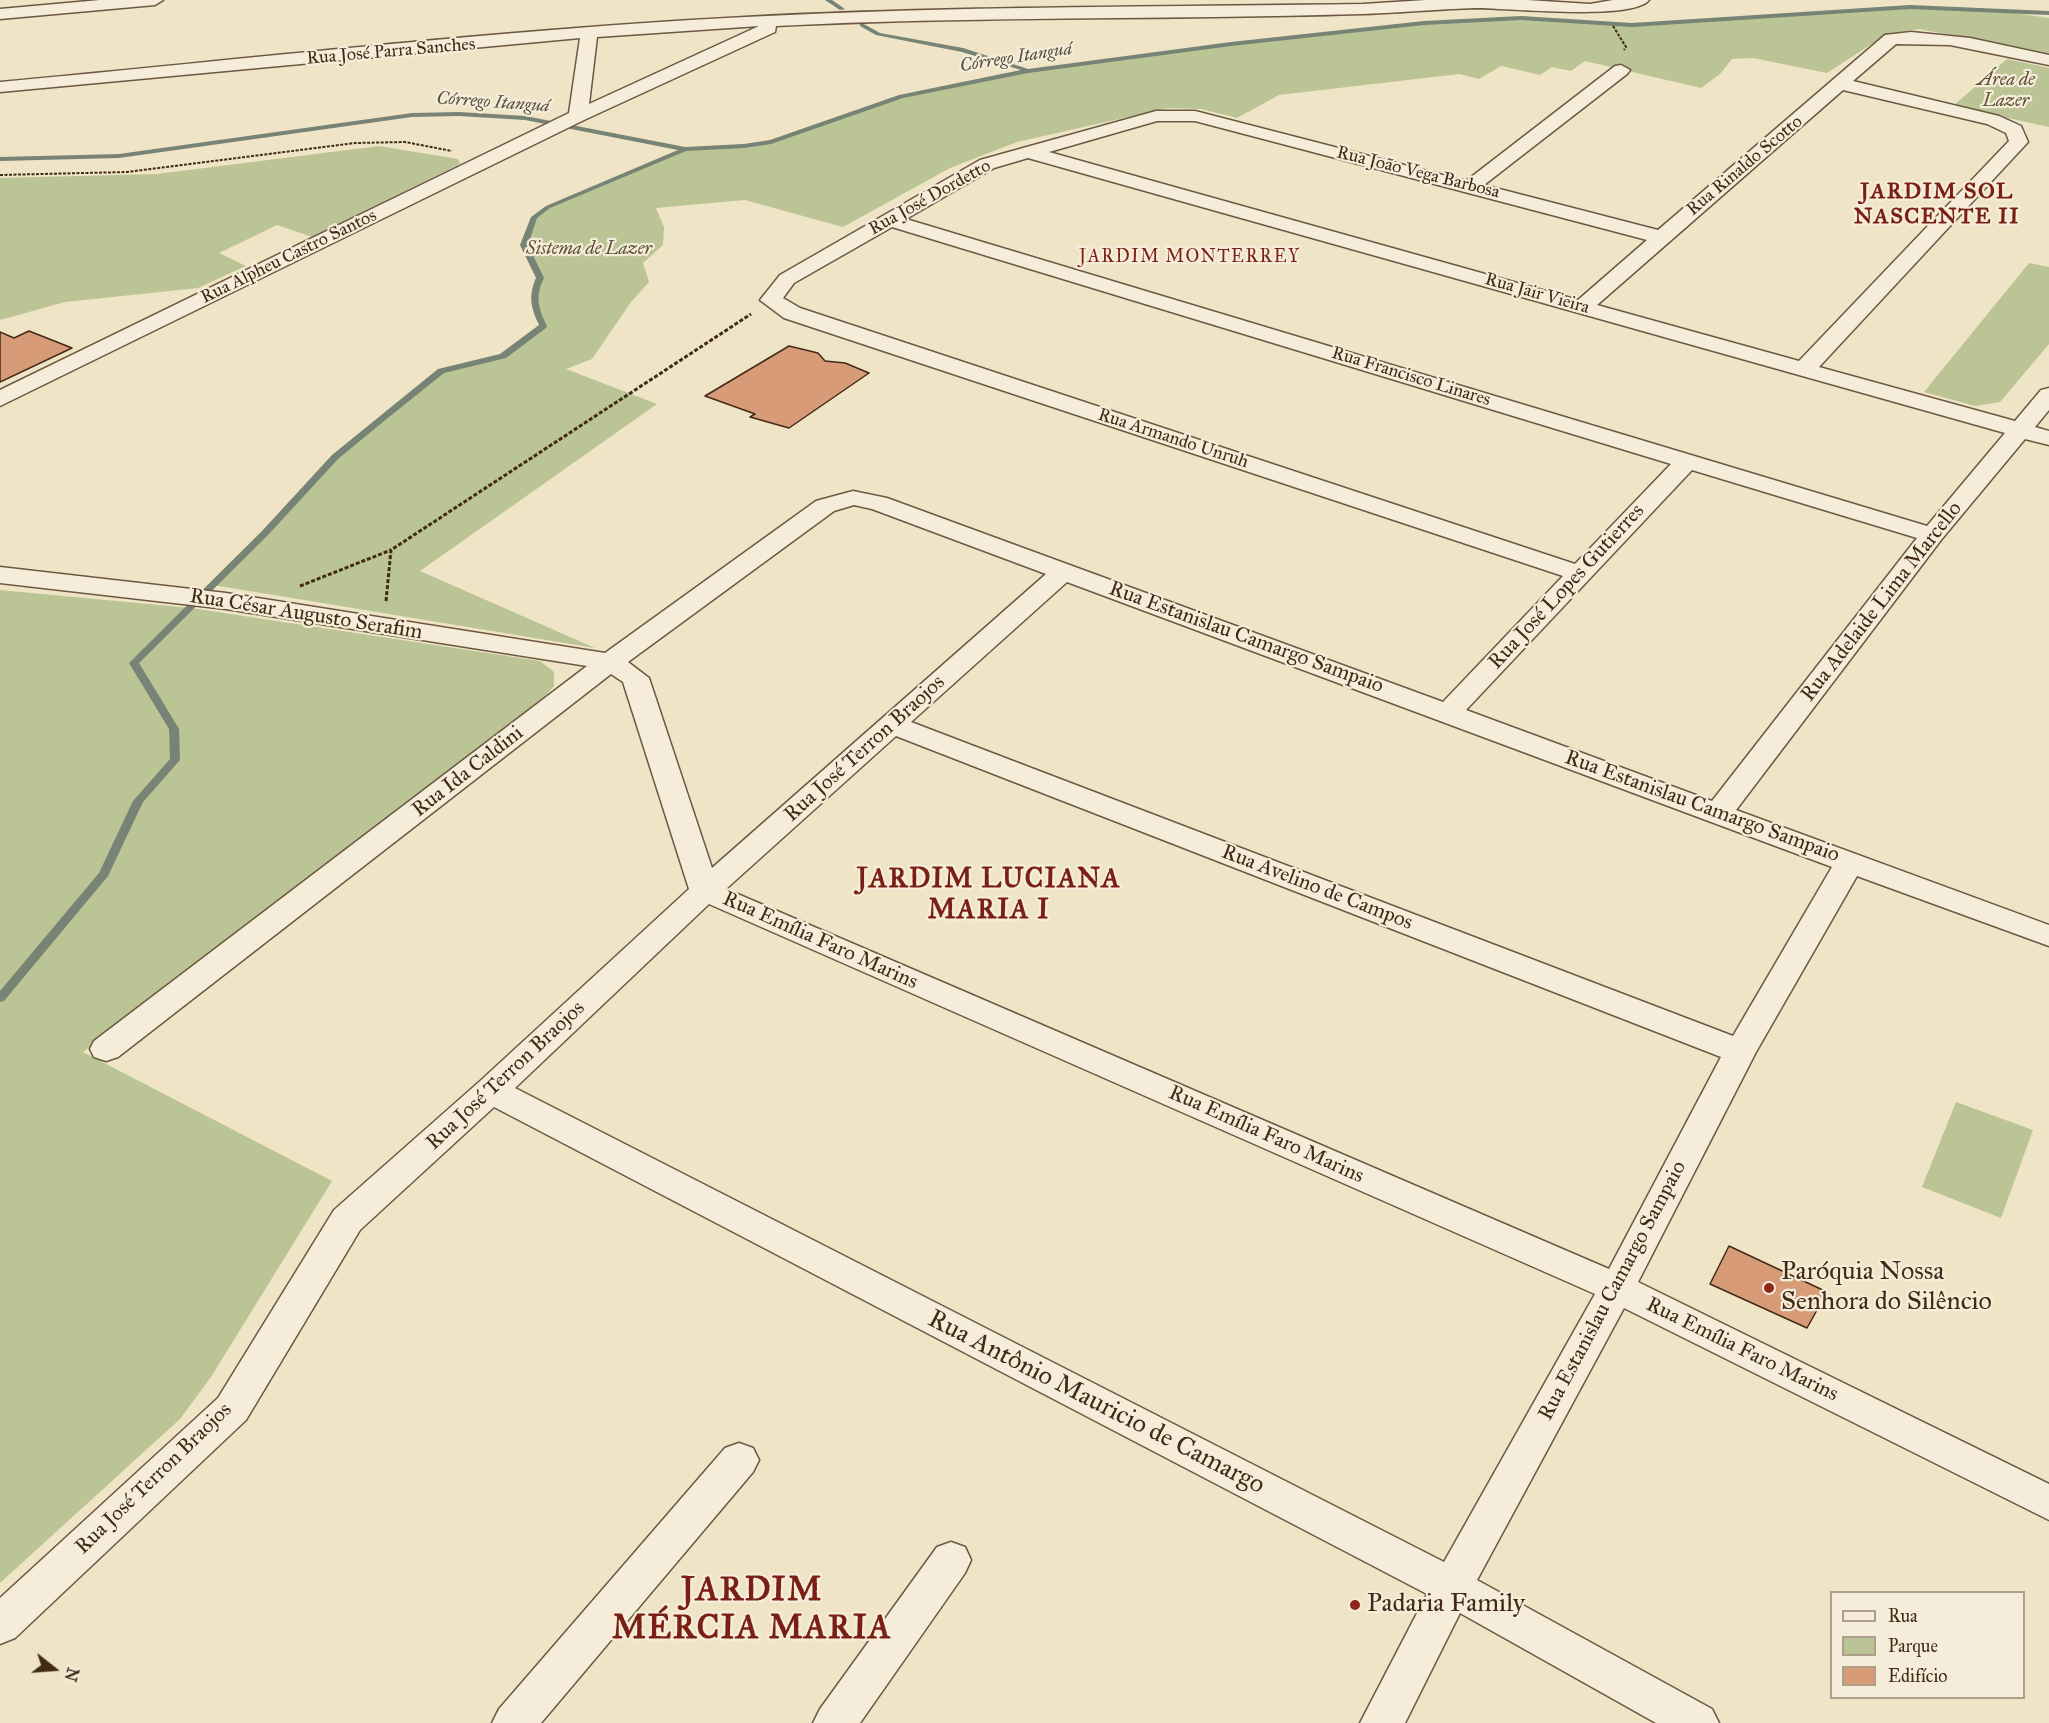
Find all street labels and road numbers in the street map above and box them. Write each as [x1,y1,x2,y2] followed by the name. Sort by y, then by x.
[306,34,476,70] street label: Rua José Parra Sanches
[1683,111,1807,221] street label: Rua Rinaldo Scotto
[1334,142,1502,204] street label: Rua João Vega Barbosa
[865,156,995,240] street label: Rua José Dordetto
[198,205,380,309] street label: Rua Alpheu Castro Santos
[1482,269,1592,319] street label: Rua Jair Vieira
[1329,343,1493,411] street label: Rua Francisco Linares
[1095,404,1251,474] street label: Rua Armando Unruh
[1796,497,1968,707] street label: Rua Adelaide Lima Marcello
[1484,499,1650,675] street label: Rua José Lopes Gutierres
[1105,577,1387,699] street label: Rua Estanislau Camargo Sampaio
[188,584,424,646] street label: Rua César Augusto Serafim
[780,670,950,828] street label: Rua José Terron Braojos
[407,721,529,823] street label: Rua Ida Caldini
[1561,746,1843,868] street label: Rua Estanislau Camargo Sampaio
[1218,840,1416,936] street label: Rua Avelino de Campos
[719,887,921,995] street label: Rua Emília Faro Marins
[422,996,590,1156] street label: Rua José Terron Braojos
[1165,1081,1367,1189] street label: Rua Emília Faro Marins
[1534,1157,1692,1425] street label: Rua Estanislau Camargo Sampaio
[1642,1292,1842,1408] street label: Rua Emília Faro Marins
[922,1304,1270,1502] street label: Rua Antônio Mauricio de Camargo
[71,1398,237,1560] street label: Rua José Terron Braojos

